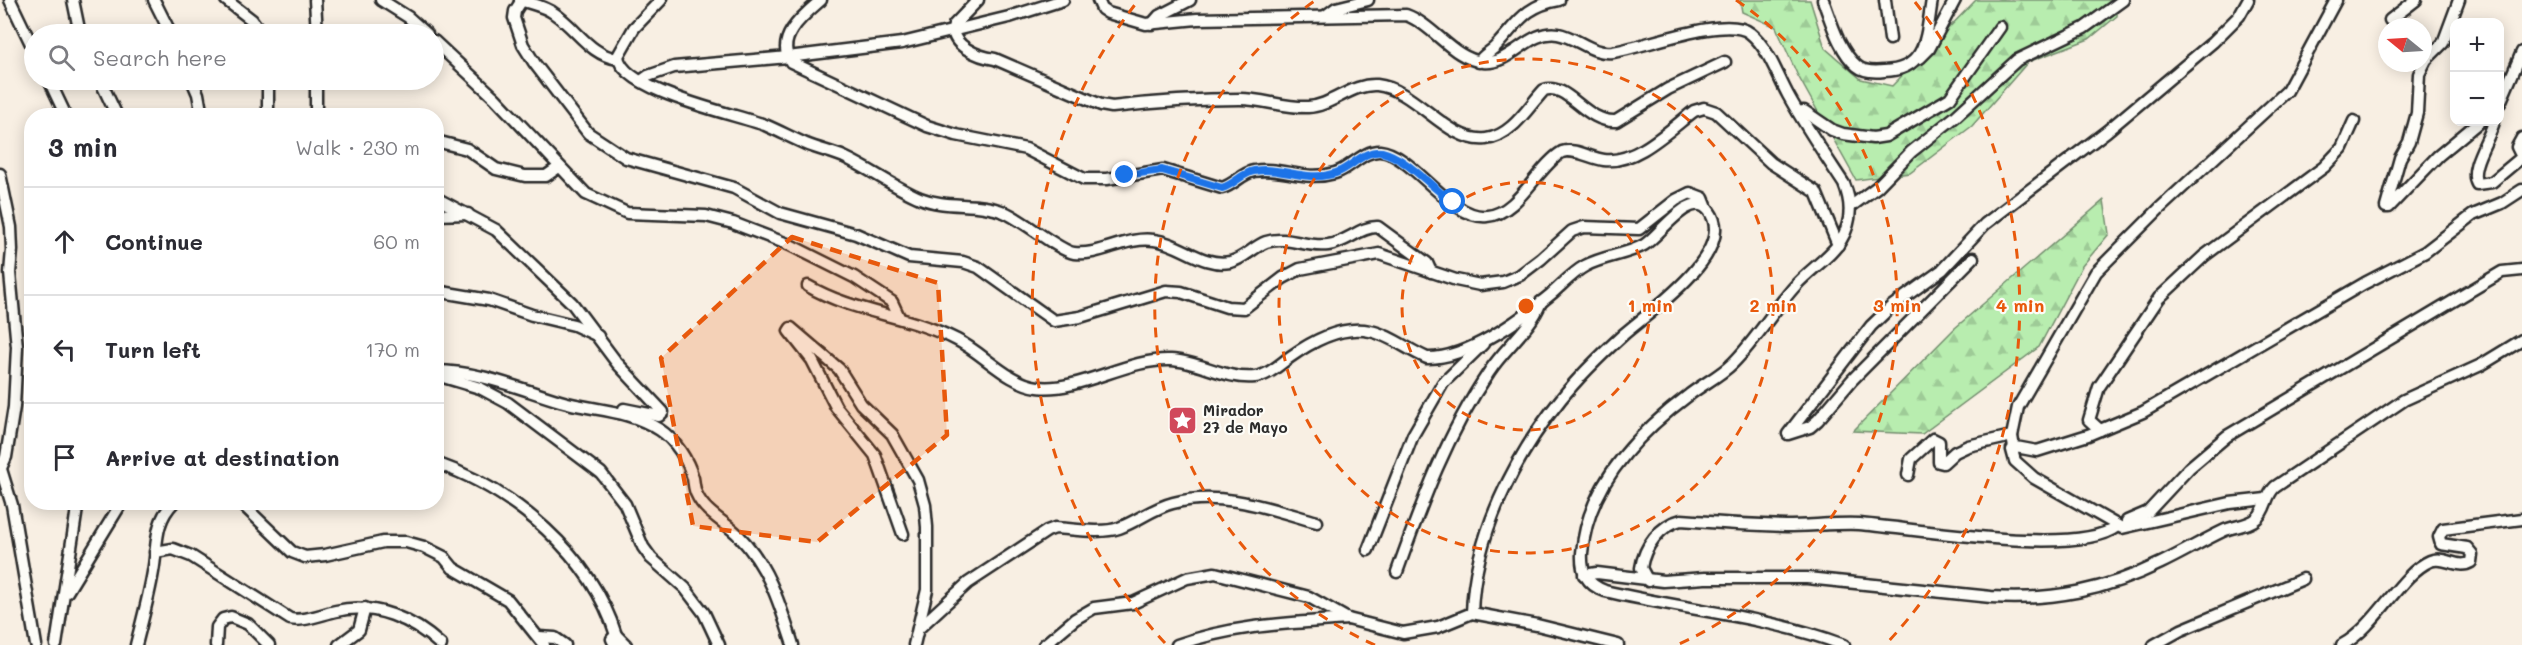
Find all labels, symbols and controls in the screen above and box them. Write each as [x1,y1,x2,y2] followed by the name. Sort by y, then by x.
[2378,18,2432,72] north arrow
[2450,18,2504,126] map controls
[2450,18,2504,72] button: +
[24,24,444,90] search box
[45,41,78,74] icon: search
[93,43,227,72] text: Search here
[2450,72,2504,126] button: −
[48,130,117,164] text: 3 min
[295,134,420,160] text: Walk · 230 m
[1111,161,1137,187] route end
[1439,188,1465,214] route start
[48,225,81,258] icon: ahead
[105,227,203,256] text: Continue
[373,228,420,254] text: 60 m
[1627,293,1673,317] text: 1 min
[1749,293,1797,317] text: 2 min
[1873,293,1921,317] text: 3 min
[1996,293,2044,317] text: 4 min
[1516,296,1536,316] centre of rings
[48,333,81,366] icon: left
[105,335,201,364] text: Turn left
[365,336,420,362] text: 170 m
[1203,400,1288,437] place label: Mirador 27 de Mayo
[1166,404,1198,436] place icon: Mirador 27 de Mayo
[48,441,81,474] icon: arrive
[105,443,340,472] text: Arrive at destination

